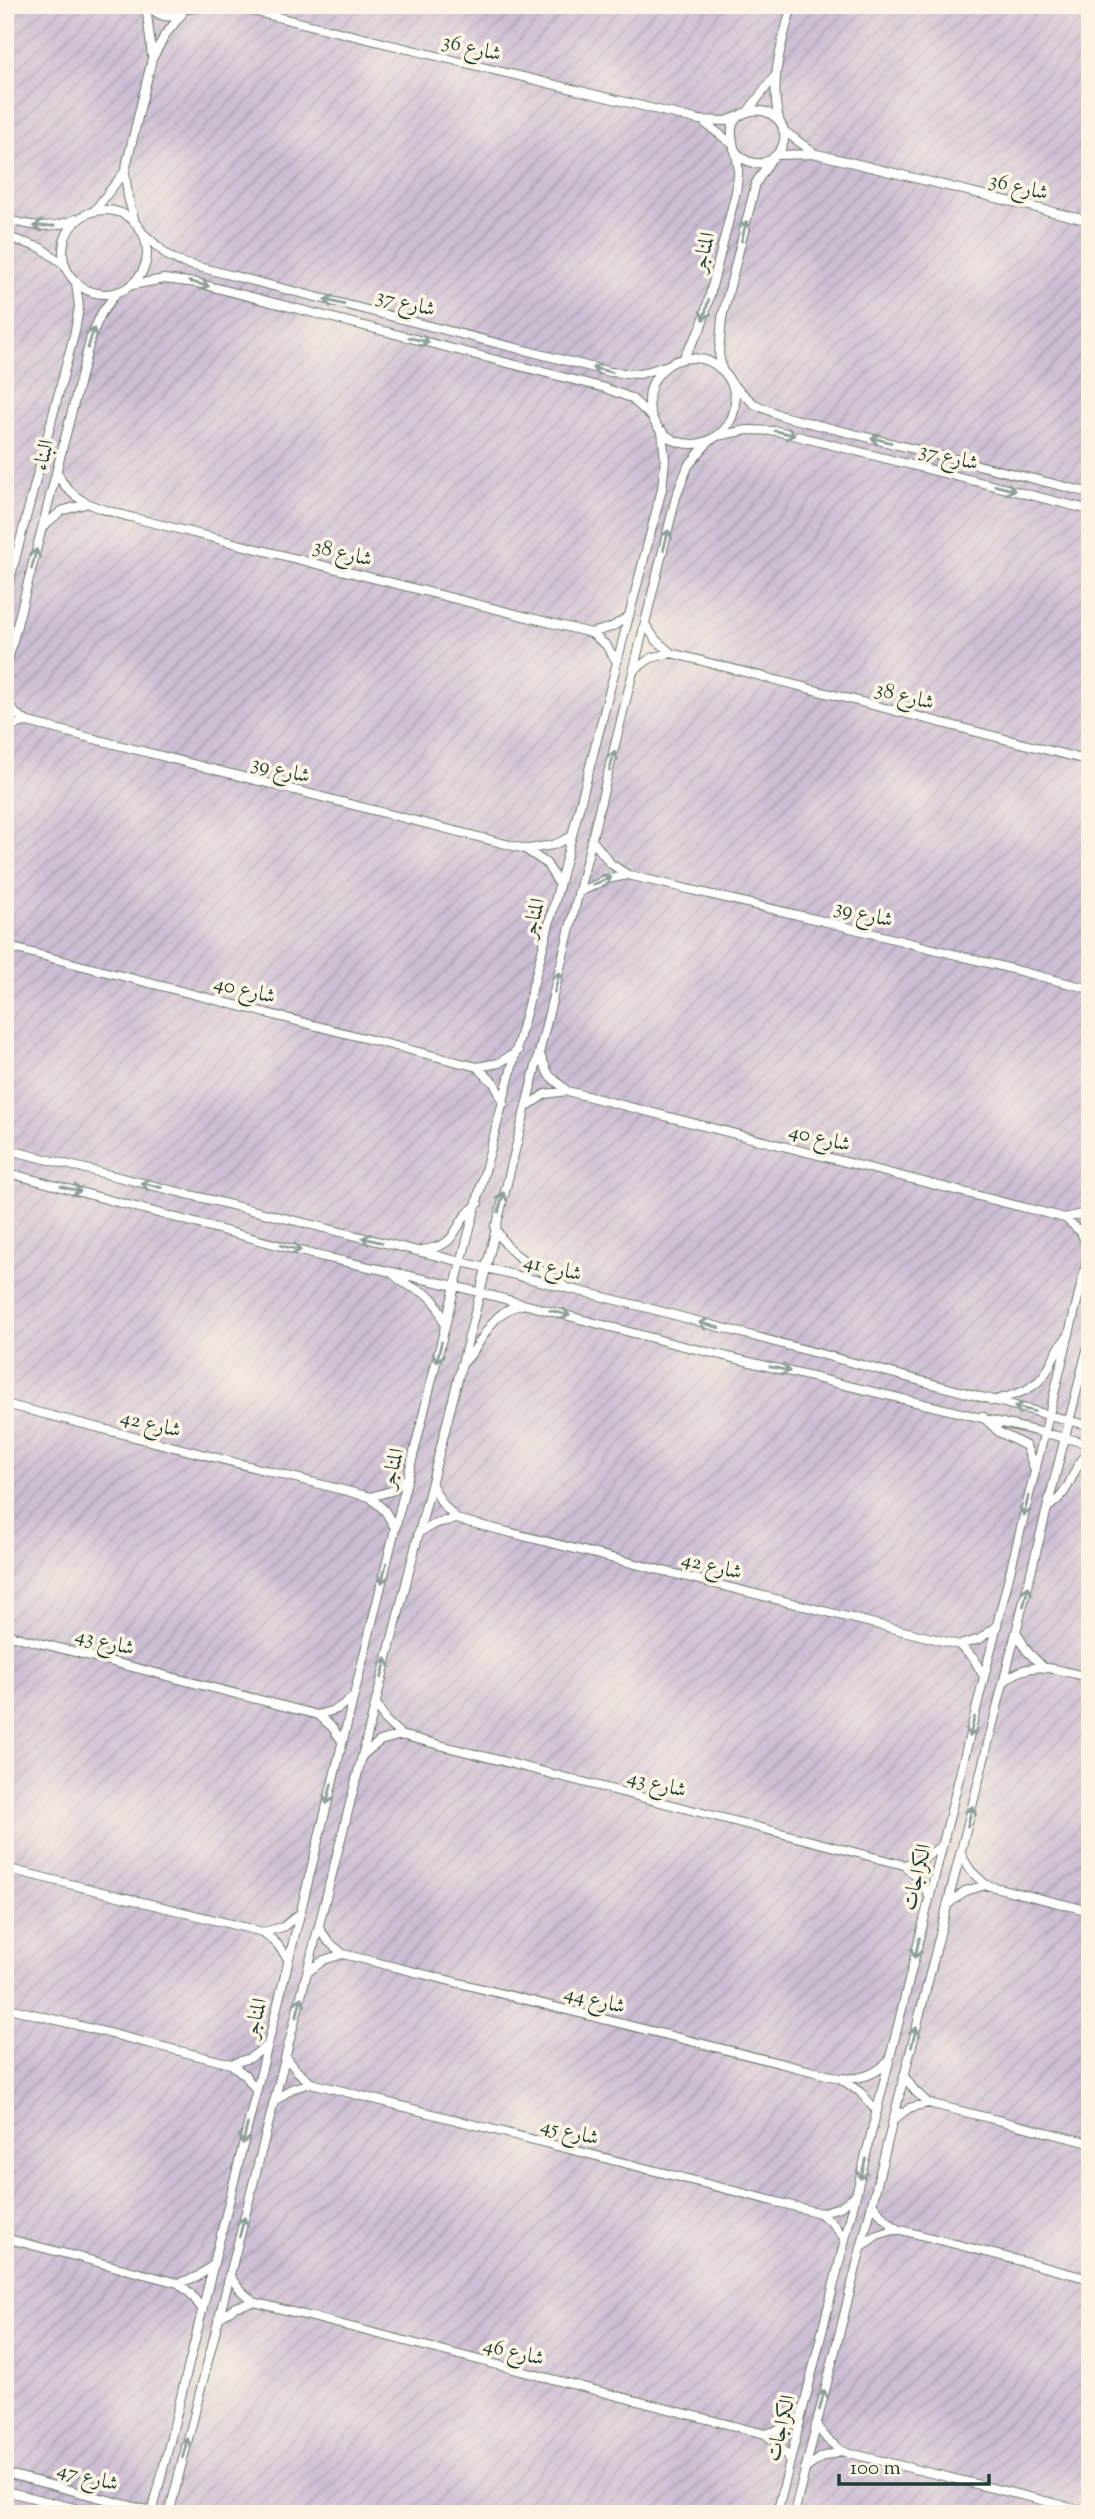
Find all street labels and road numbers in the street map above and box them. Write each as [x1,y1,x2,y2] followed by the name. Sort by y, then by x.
[439,27,504,72] street label: شارع 36
[986,166,1051,211] street label: شارع 36
[685,229,724,278] street label: المناجر
[373,282,438,327] street label: شارع 37
[916,436,981,481] street label: شارع 37
[27,437,63,474] street label: البناء
[310,532,375,577] street label: شارع 38
[871,675,937,720] street label: شارع 38
[248,749,313,794] street label: شارع 39
[831,893,896,938] street label: شارع 39
[515,895,554,944] street label: المناجر
[210,969,278,1014] street label: شارع 40
[785,1117,853,1162] street label: شارع 40
[520,1247,585,1292] street label: شارع 41
[117,1403,184,1448] street label: شارع 42
[374,1445,413,1494] street label: المناجر
[678,1545,745,1590] street label: شارع 42
[72,1621,137,1666] street label: شارع 43
[624,1763,689,1808] street label: شارع 43
[895,1841,941,1914] street label: الكراجات
[561,1979,628,2024] street label: شارع 44
[237,1995,276,2044] street label: المناجر
[537,2111,602,2156] street label: شارع 45
[480,2331,547,2376] street label: شارع 46
[759,2392,805,2465] street label: الكراجات
[53,2455,121,2501] street label: شارع 47

